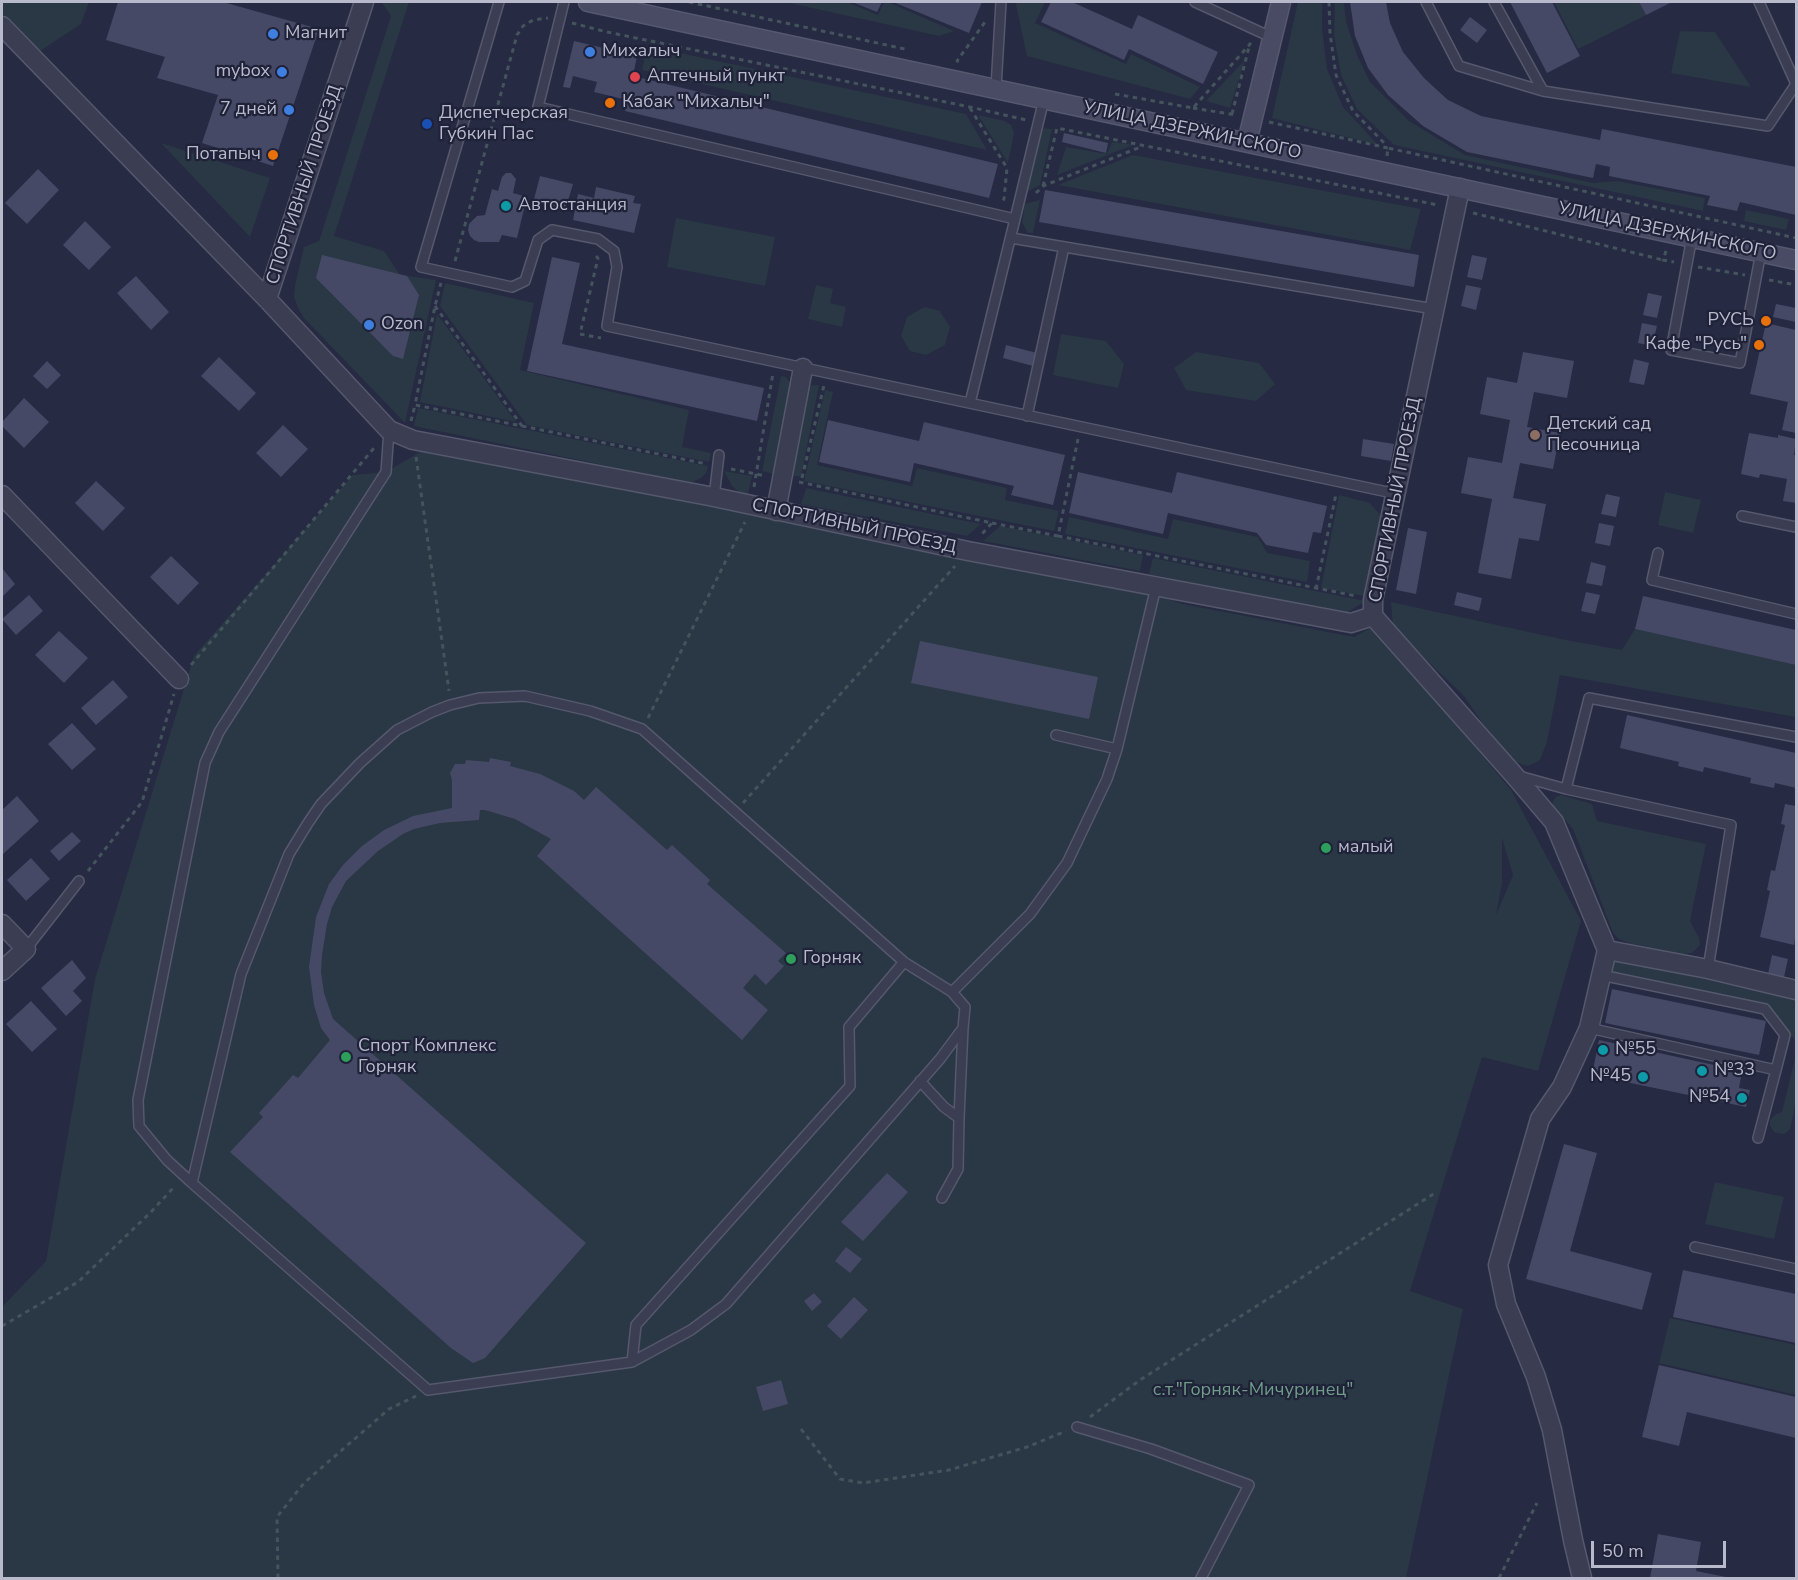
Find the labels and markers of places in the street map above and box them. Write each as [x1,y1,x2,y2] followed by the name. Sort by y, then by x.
[285,23,347,45] place label: Магнит
[266,27,280,41] marker: Магнит
[602,41,681,63] place label: Михалыч
[583,45,597,59] marker: Михалыч
[216,61,270,83] place label: mybox
[275,65,289,79] marker: mybox
[647,66,785,88] place label: Аптечный пункт
[628,70,642,84] marker: Аптечный пункт
[622,92,770,114] place label: Кабак "Михалыч"
[603,96,617,110] marker: Кабак "Михалыч"
[220,99,277,121] place label: 7 дней
[282,103,296,117] marker: 7 дней
[439,103,568,146] place label: Диспетчерская Губкин Пас
[420,117,434,131] marker: Диспетчерская Губкин Пас
[186,144,261,166] place label: Потапыч
[266,148,280,162] marker: Потапыч
[518,195,627,217] place label: Автостанция
[499,199,513,213] marker: Автостанция
[1708,310,1754,332] place label: РУСЬ
[381,314,423,336] place label: Ozon
[1759,314,1773,328] marker: РУСЬ
[362,318,376,332] marker: Ozon
[1645,334,1747,356] place label: Кафе "Русь"
[1752,338,1766,352] marker: Кафе "Русь"
[1547,414,1651,456] place label: Детский сад Песочница
[1528,428,1542,442] marker: Детский сад Песочница
[1338,837,1394,859] place label: малый
[1319,841,1333,855] marker: малый
[803,948,861,970] place label: Горняк
[784,952,798,966] marker: Горняк
[358,1036,496,1078] place label: Спорт Комплекс Горняк
[1615,1039,1656,1061] place label: №55
[1596,1043,1610,1057] marker: №55
[339,1050,353,1064] marker: Спорт Комплекс Горняк
[1714,1060,1755,1082] place label: №33
[1695,1064,1709,1078] marker: №33
[1590,1066,1631,1088] place label: №45
[1636,1070,1650,1084] marker: №45
[1689,1087,1730,1109] place label: №54
[1735,1091,1749,1105] marker: №54

